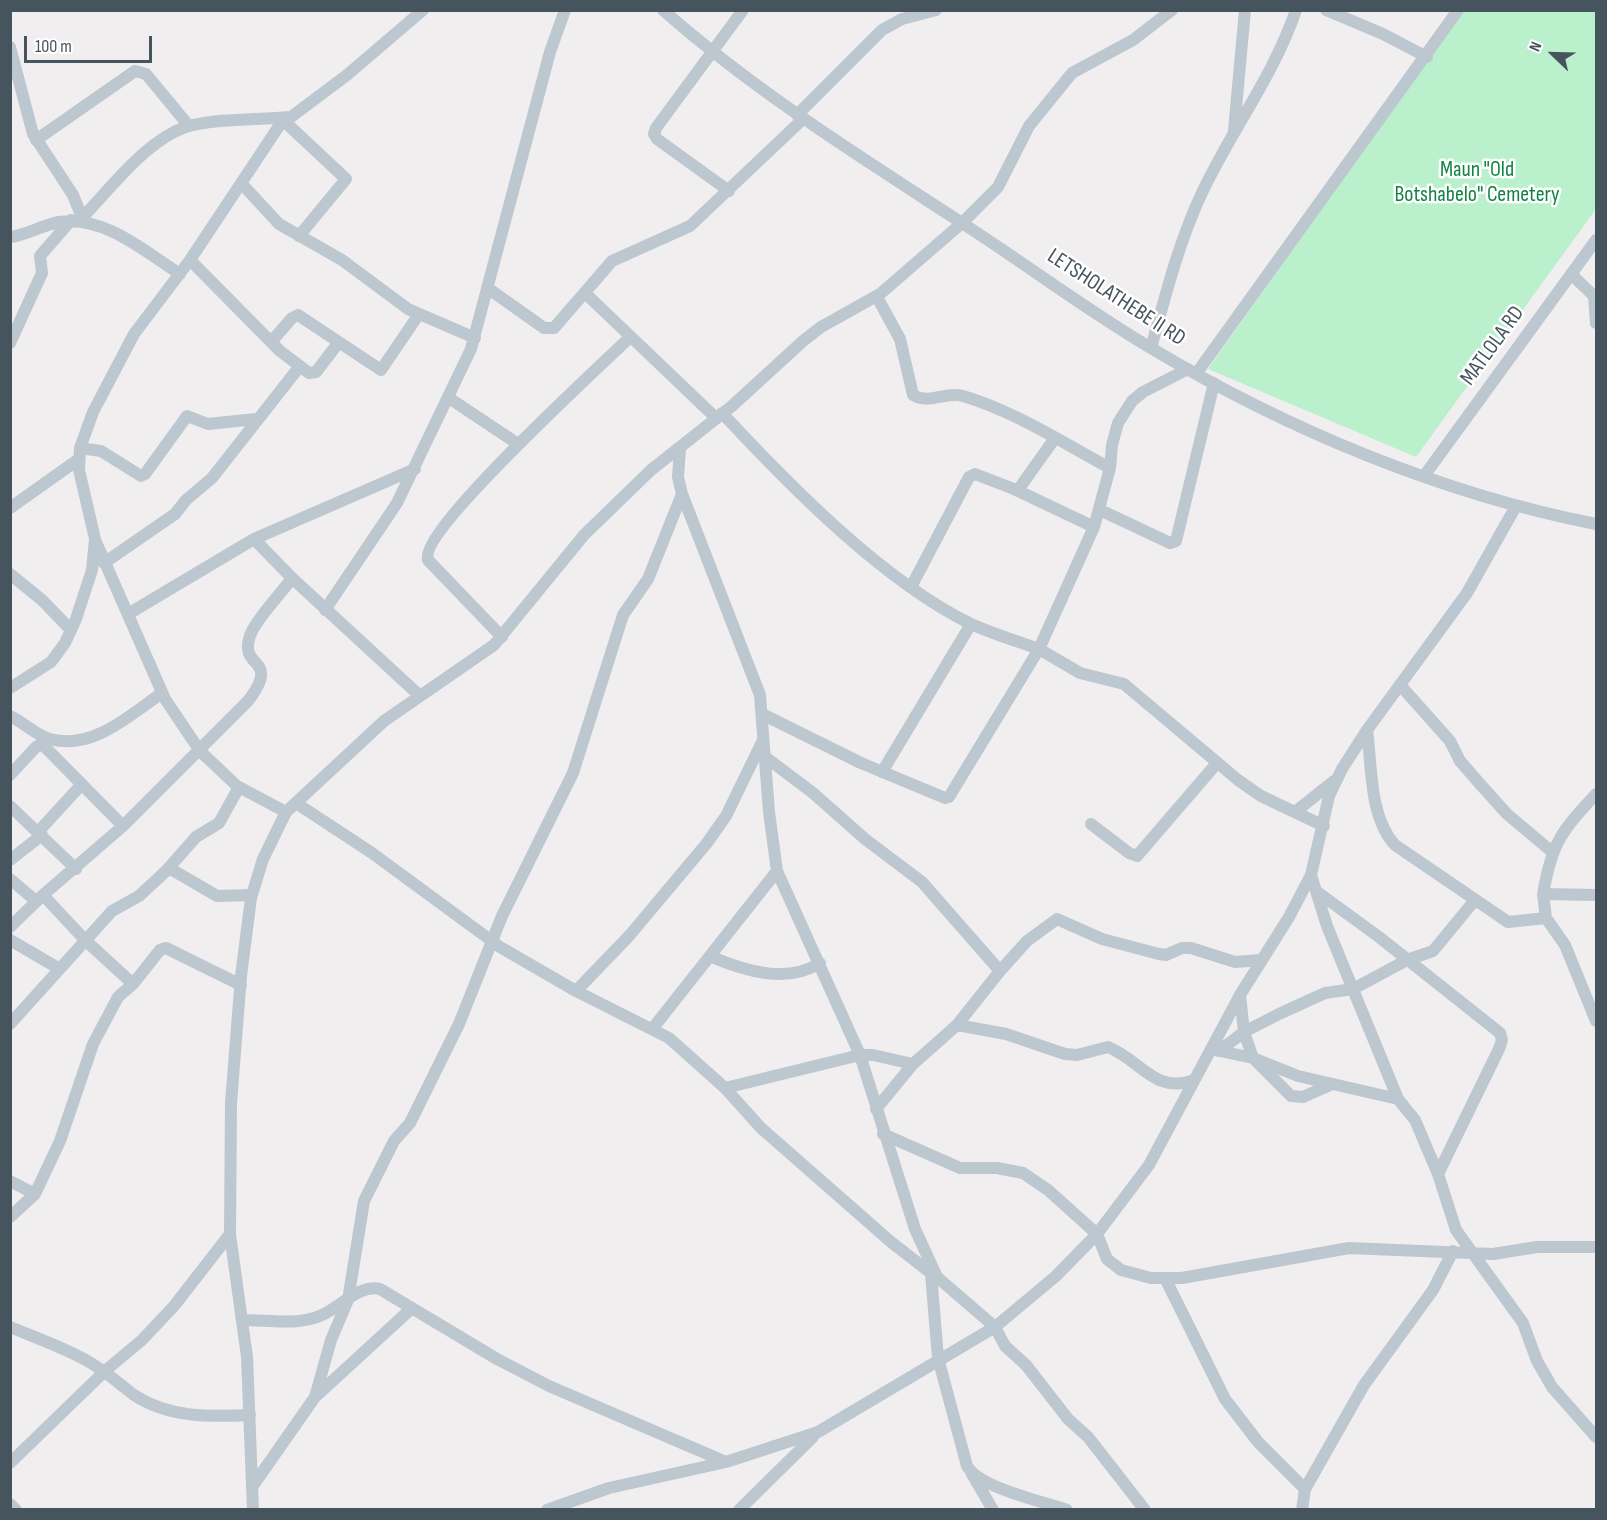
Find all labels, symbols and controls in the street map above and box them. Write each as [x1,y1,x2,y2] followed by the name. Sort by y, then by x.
[27,24,154,62] scale bar
[1523,24,1583,84] north arrow
[35,36,72,57] text: 100 m
[1526,39,1546,54] text: N
[1395,157,1559,208] park label: Maun "Old Botshabelo" Cemetery
[1042,244,1190,352] street label: LETSHOLATHEBE II RD
[1455,301,1531,391] street label: MATLOLA RD

